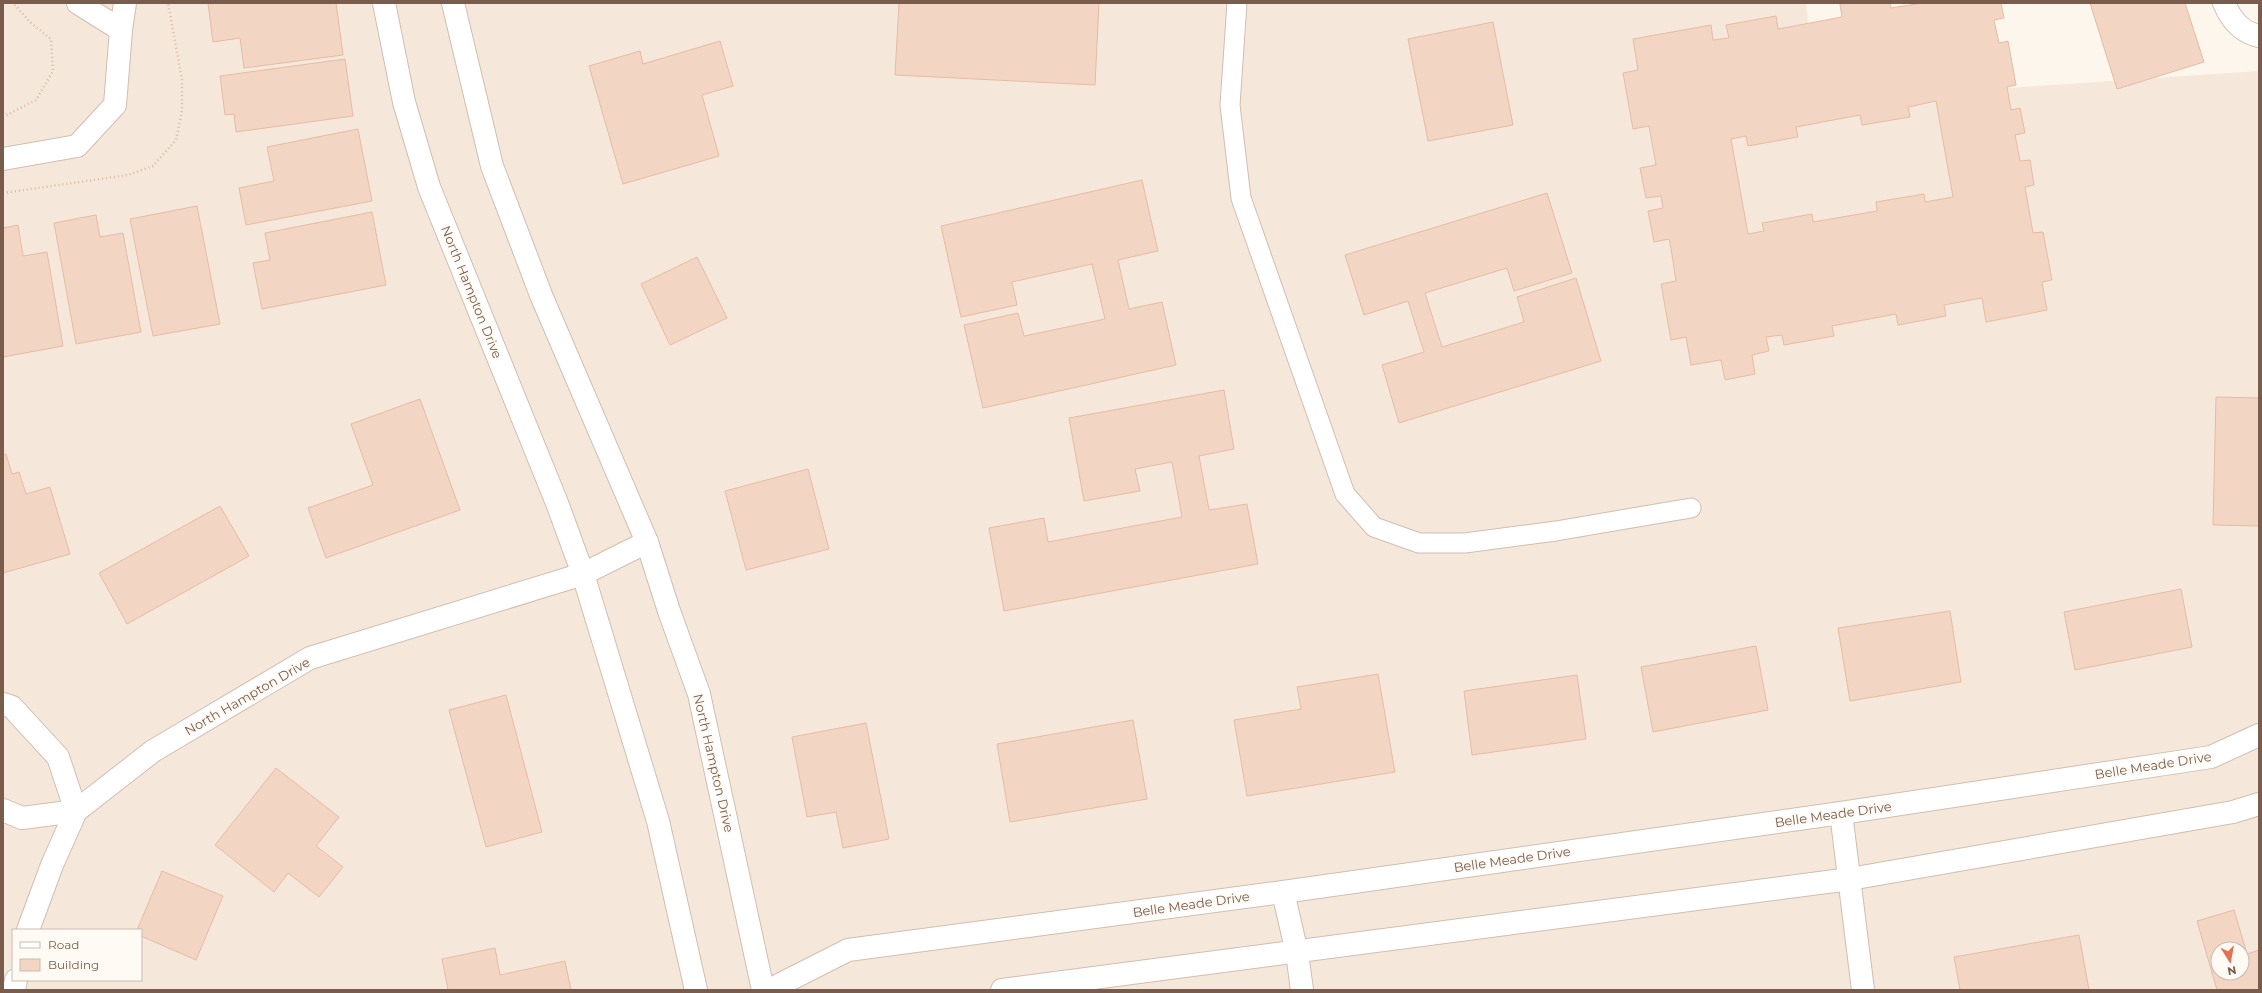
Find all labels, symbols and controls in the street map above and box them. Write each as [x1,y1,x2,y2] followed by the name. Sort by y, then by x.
[438,223,506,361] street label: North Hampton Drive
[182,654,313,738] street label: North Hampton Drive
[690,692,738,834] street label: North Hampton Drive
[2094,748,2213,782] street label: Belle Meade Drive
[1774,798,1893,830] street label: Belle Meade Drive
[1453,843,1572,875] street label: Belle Meade Drive
[1132,888,1251,920] street label: Belle Meade Drive
[12,929,142,981] legend
[48,937,79,952] text: Road
[2210,941,2250,981] north arrow
[48,957,99,972] text: Building
[2226,963,2238,979] text: N

